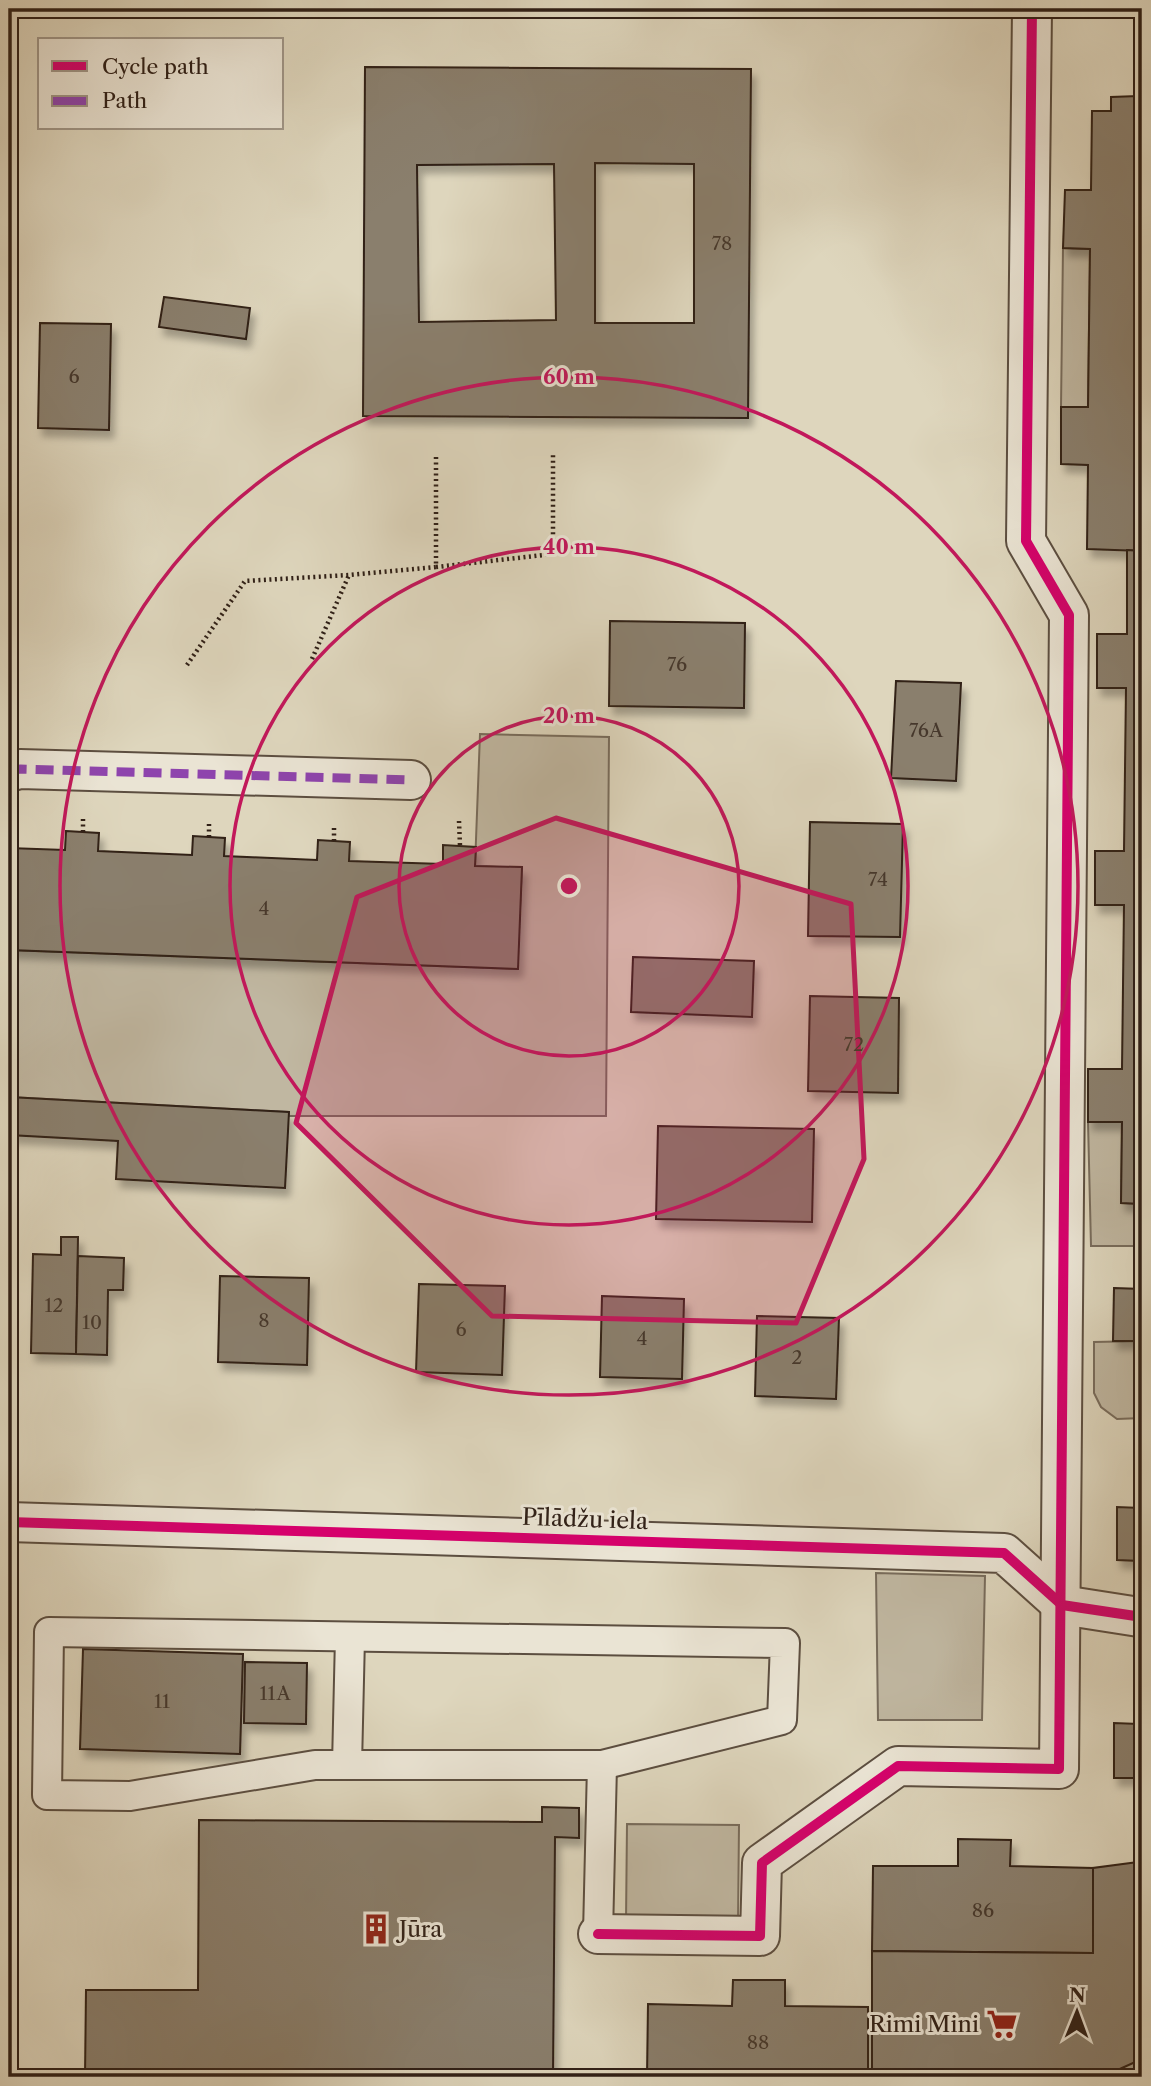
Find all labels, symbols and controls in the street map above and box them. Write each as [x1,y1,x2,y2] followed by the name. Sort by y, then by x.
[38,38,284,130] legend
[102,54,209,79] text: Cycle path
[102,88,147,113] text: Path
[712,232,732,255] house number: 78
[543,364,595,389] text: 60 m
[68,365,80,388] house number: 6
[543,534,595,559] text: 40 m
[667,653,687,676] house number: 76
[543,703,595,728] text: 20 m
[909,719,944,742] house number: 76A
[868,868,888,891] house number: 74
[557,874,581,898] centre of rings
[259,897,270,920] house number: 4
[844,1033,864,1056] house number: 72
[45,1294,64,1317] house number: 12
[258,1309,270,1332] house number: 8
[82,1311,102,1334] house number: 10
[455,1318,467,1341] house number: 6
[637,1327,648,1350] house number: 4
[792,1346,803,1369] house number: 2
[521,1503,649,1535] street label: Pīlādžu iela
[260,1682,291,1705] house number: 11A
[154,1690,170,1713] house number: 11
[972,1899,994,1922] house number: 86
[359,1912,393,1946] building icon: Jūra
[396,1915,443,1943] place label: Jūra
[1042,1978,1112,2048] north arrow
[1069,1984,1086,2007] text: N
[985,2007,1019,2041] supermarket icon: Rimi Mini
[869,2010,979,2038] place label: Rimi Mini
[747,2031,769,2054] house number: 88

